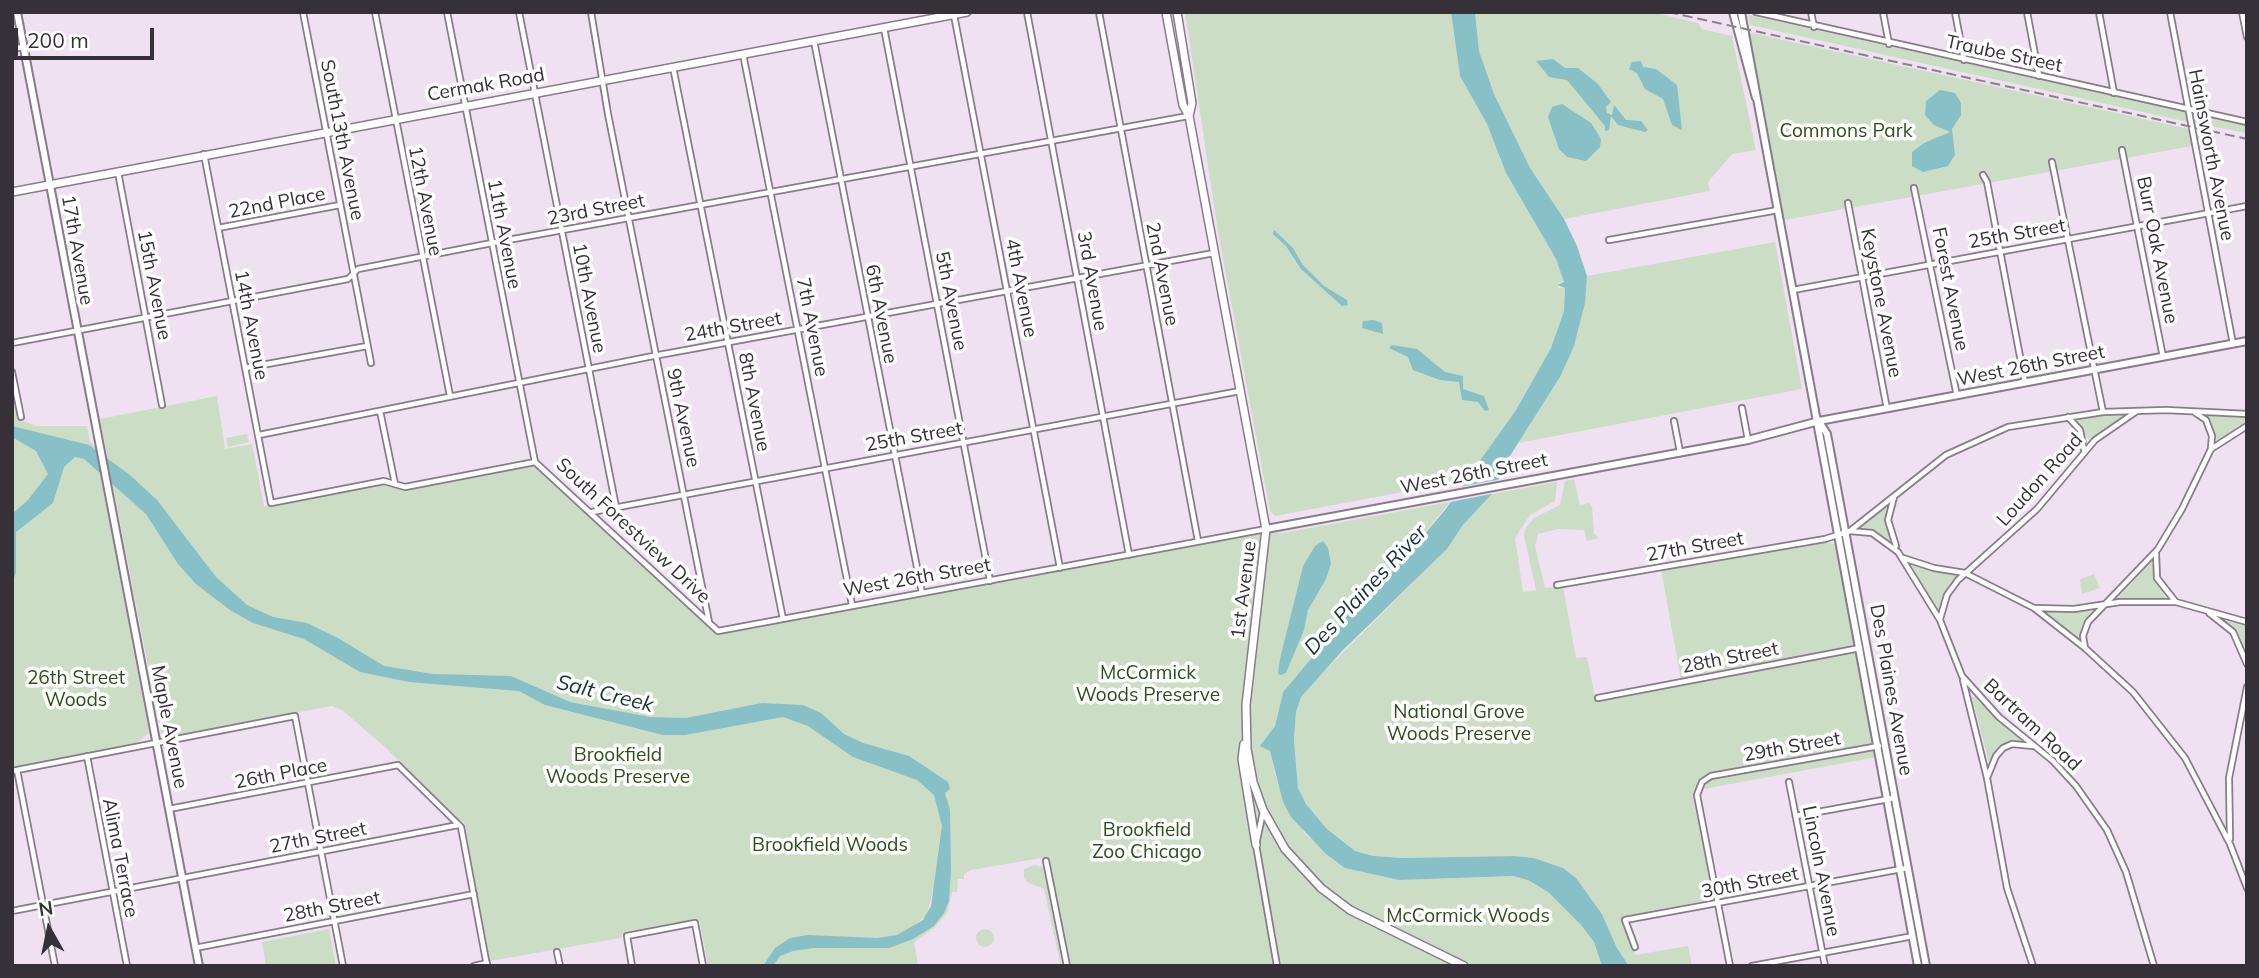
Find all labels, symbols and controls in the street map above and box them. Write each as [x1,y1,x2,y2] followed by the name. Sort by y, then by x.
[18,14,158,58] scale bar
[27,27,89,53] text: 200 m
[1944,31,2064,77] street label: Traube Street
[315,58,369,222] street label: South13th Avenue
[425,63,547,107] street label: Cermak Road
[2183,67,2239,243] street label: Hainsworth Avenue
[1780,120,1912,142] park label: Commons Park
[403,144,447,258] street label: 12th Avenue
[2132,174,2182,326] street label: Burr Oak Avenue
[482,177,526,291] street label: 11th Avenue
[227,182,327,224] street label: 22nd Place
[545,189,647,231] street label: 23rd Street
[56,193,98,307] street label: 17th Avenue
[1967,214,2067,254] street label: 25th Street
[1141,220,1183,328] street label: 2nd Avenue
[1927,225,1973,353] street label: Forest Avenue
[1855,227,1907,379] street label: Keystone Avenue
[132,228,176,342] street label: 15th Avenue
[1072,229,1112,333] street label: 3rd Avenue
[1000,237,1042,339] street label: 4th Avenue
[567,241,611,355] street label: 10th Avenue
[930,250,972,352] street label: 5th Avenue
[860,263,902,365] street label: 6th Avenue
[229,268,273,382] street label: 14th Avenue
[791,276,833,378] street label: 7th Avenue
[683,307,783,347] street label: 24th Street
[1956,341,2106,391] street label: West 26th Street
[733,351,775,453] street label: 8th Avenue
[661,367,705,469] street label: 9th Avenue
[864,417,964,457] street label: 25th Street
[1992,429,2088,531] street label: Loudon Road
[1399,449,1549,499] street label: West 26th Street
[551,453,715,609] street label: South Forestview Drive
[1299,520,1433,660] water label: Des Plaines River
[1645,527,1745,567] street label: 27th Street
[1227,540,1261,640] street label: 1st Avenue
[841,554,993,602] street label: West 26th Street
[1865,602,1917,778] street label: Des Plaines Avenue
[1680,637,1780,679] street label: 28th Street
[1076,662,1220,706] park label: McCormick Woods Preserve
[146,663,192,791] street label: Maple Avenue
[27,667,125,711] park label: 26th Street Woods
[554,670,656,718] water label: Salt Creek
[1979,674,2085,776] street label: Bartram Road
[1387,701,1531,745] park label: National Grove Woods Preserve
[1742,727,1842,767] street label: 29th Street
[546,744,690,788] park label: Brookfield Woods Preserve
[233,754,329,794] street label: 26th Place
[97,796,143,920] street label: Alima Terrace
[1797,804,1845,938] street label: Lincoln Avenue
[268,817,368,859] street label: 27th Street
[1092,819,1202,863] park label: Brookfield Zoo Chicago
[752,834,908,856] park label: Brookfield Woods
[1700,862,1800,904] street label: 30th Street
[282,886,382,928] street label: 28th Street
[14,894,84,964] north arrow
[37,895,55,921] text: N
[1386,905,1550,927] park label: McCormick Woods

